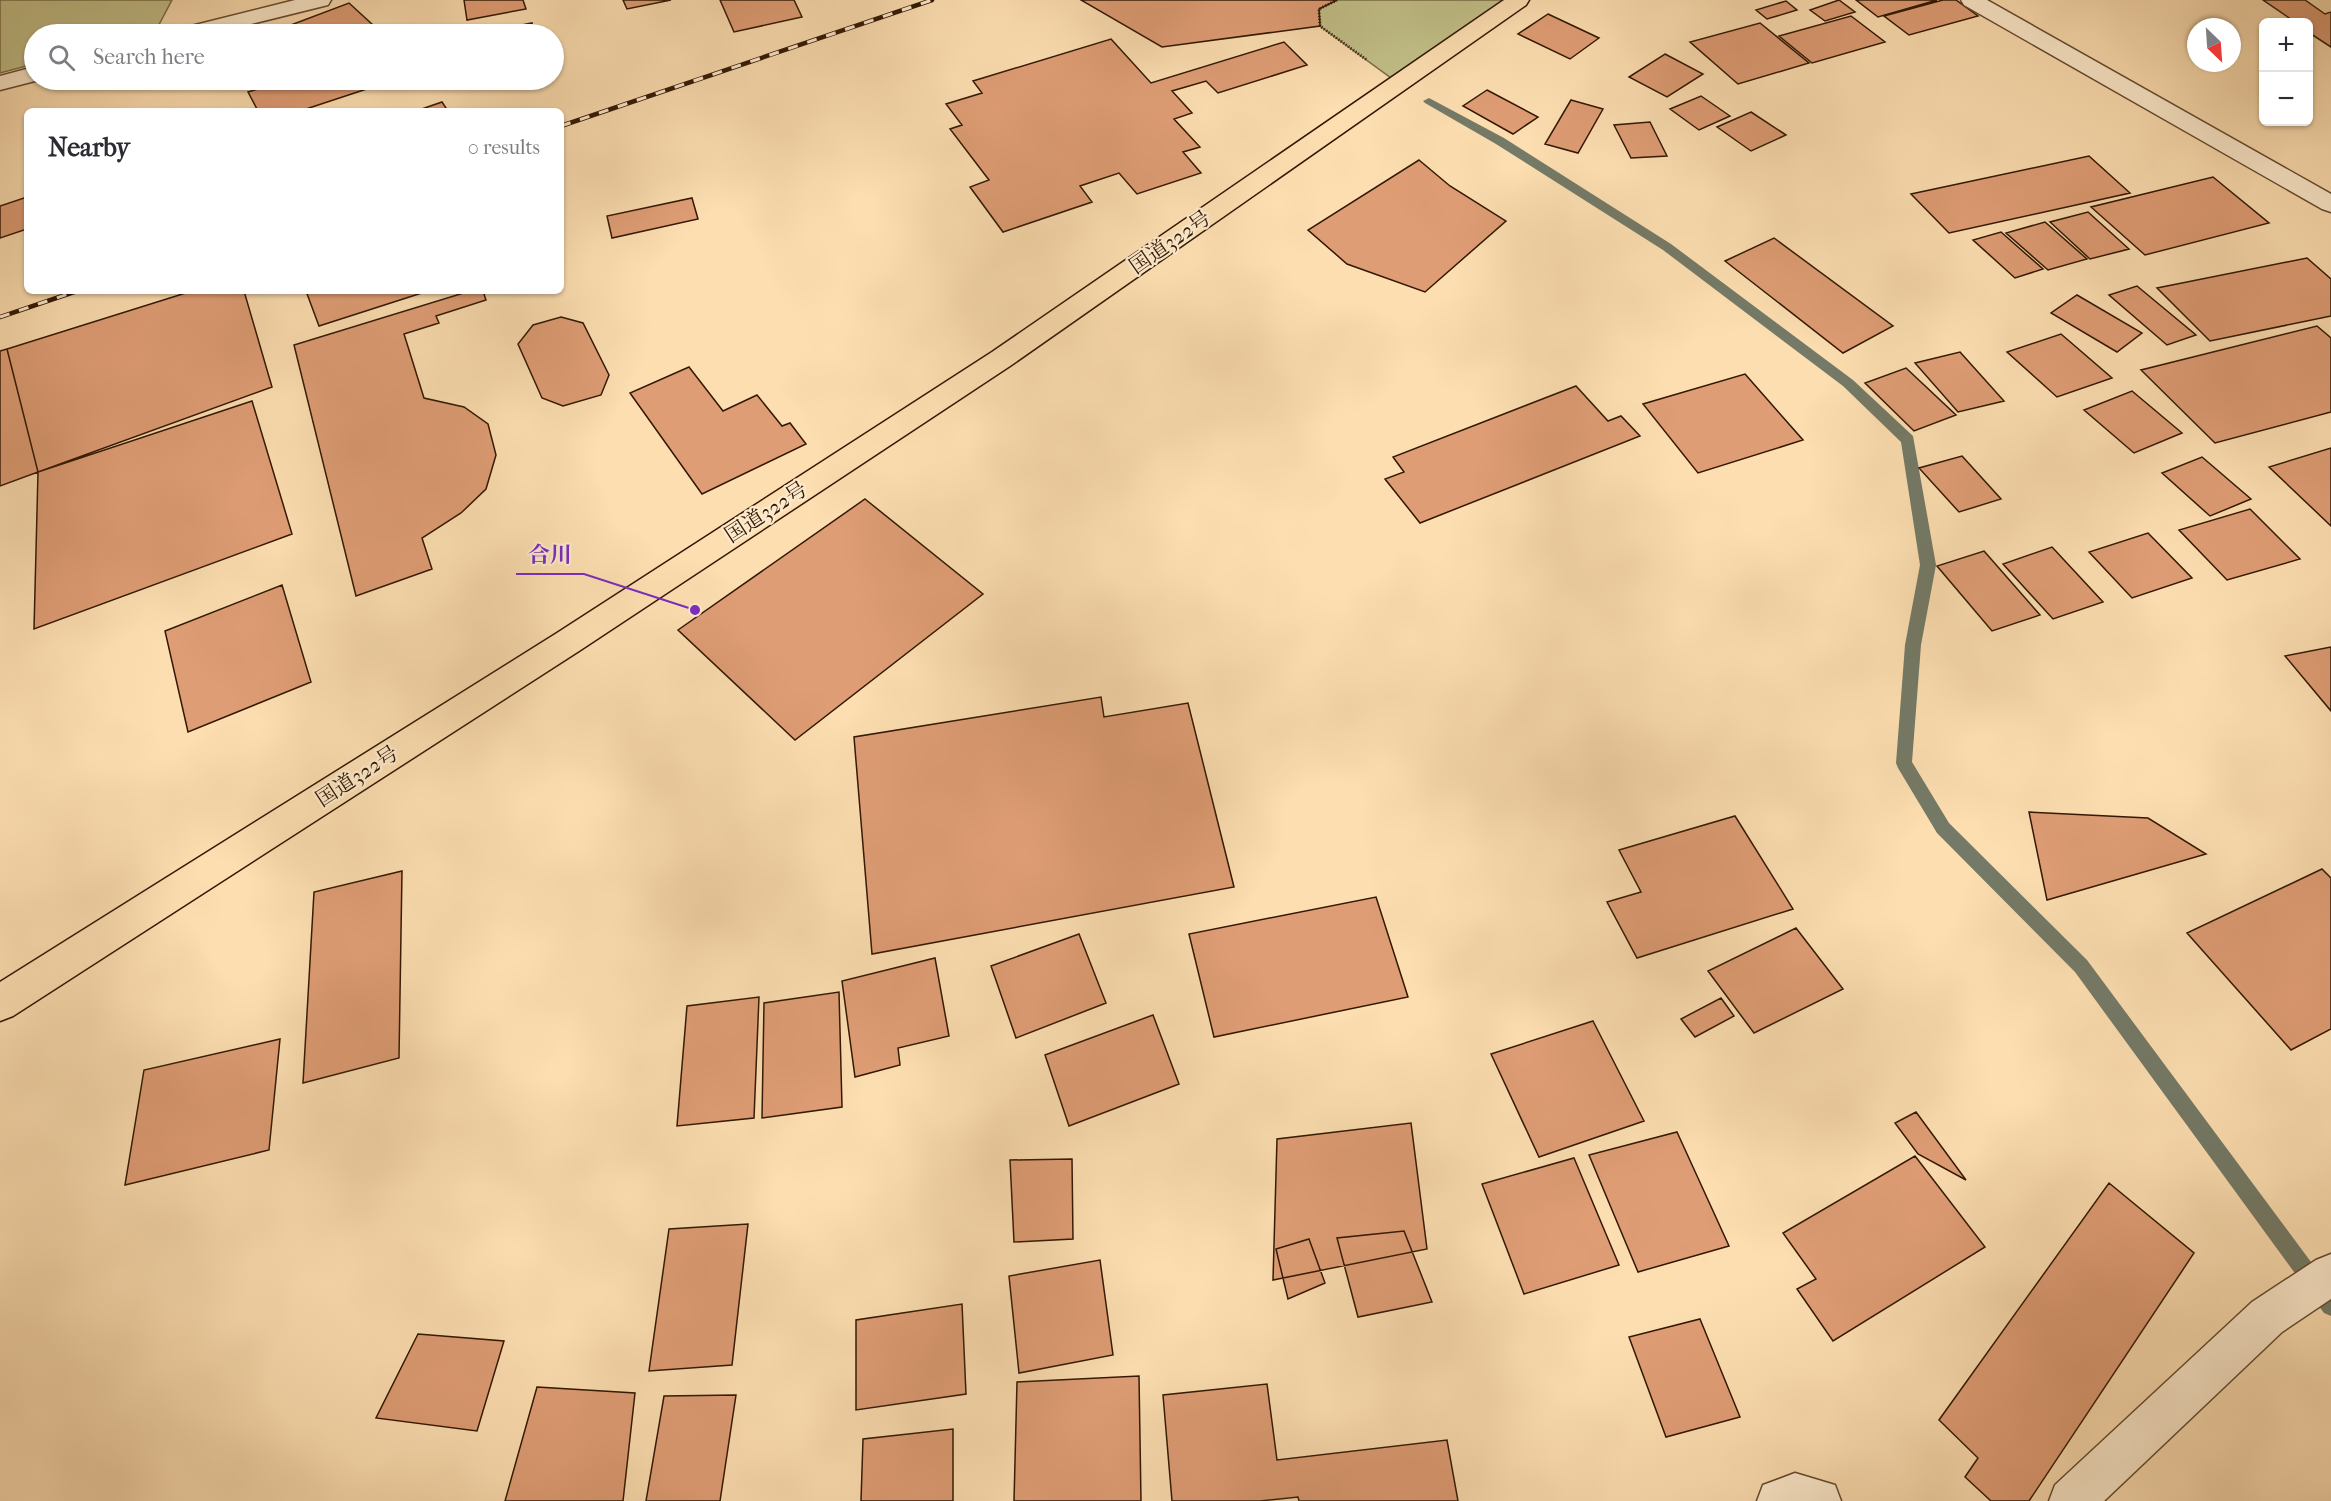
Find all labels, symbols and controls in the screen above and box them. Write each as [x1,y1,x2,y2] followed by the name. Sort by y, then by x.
[2187,18,2241,72] north arrow
[2259,18,2313,126] map controls
[2259,18,2313,72] button: +
[24,24,564,90] search box
[45,41,78,74] icon: search
[93,44,205,70] text: Search here
[2259,72,2313,126] button: −
[48,132,130,163] text: Nearby
[468,136,540,159] text: 0 results
[1125,205,1215,279] street label: 国道322号
[720,477,812,547] street label: 国道322号
[516,534,584,574] callout: 合川
[528,542,572,568] text: 合川
[311,741,403,811] street label: 国道322号

